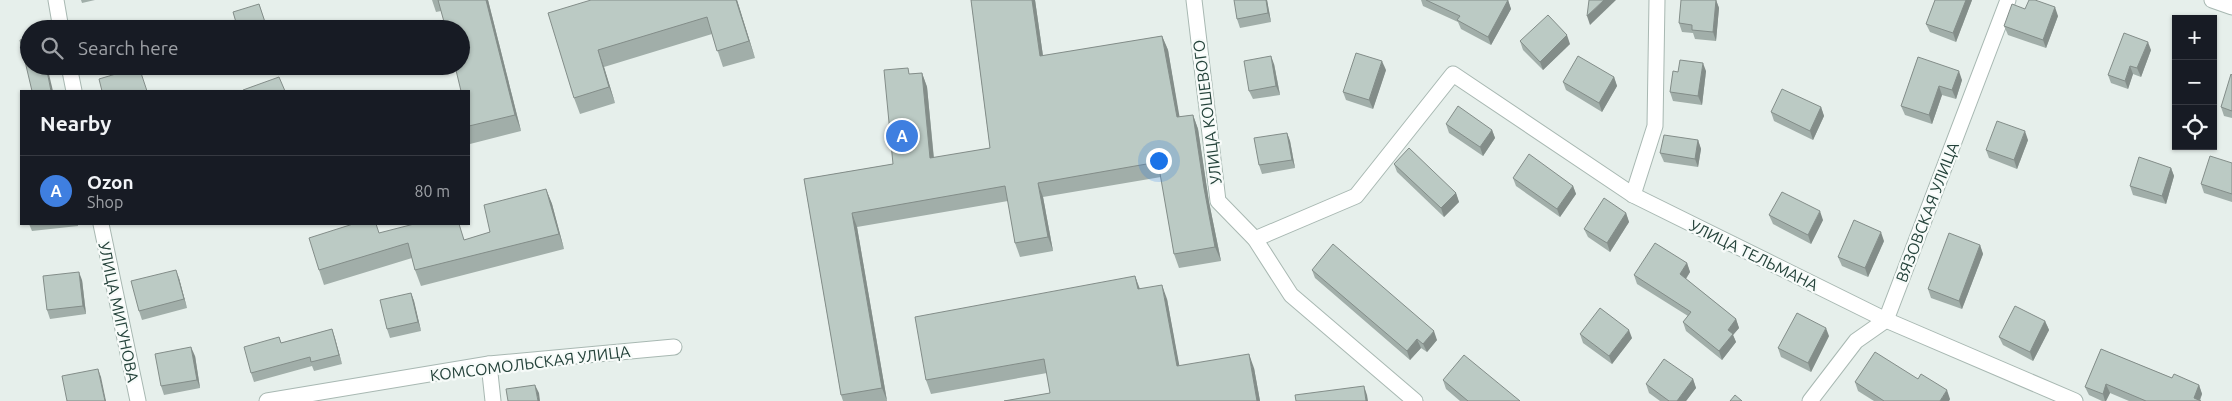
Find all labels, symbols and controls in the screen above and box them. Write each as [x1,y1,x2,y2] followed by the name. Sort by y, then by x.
[2172,15,2217,150] map controls
[2172,15,2217,60] button: +
[20,20,470,75] search box
[38,34,66,62] icon: search
[78,37,178,59] text: Search here
[1189,39,1225,185] street label: УЛИЦА КОШЕВОГО
[2172,60,2217,105] button: −
[2172,105,2217,150] button: locate
[40,111,111,135] text: Nearby
[886,117,918,155] pin: A
[1892,139,1962,285] street label: ВЯЗОВСКАЯ УЛИЦА
[1146,148,1172,174] your location
[87,171,134,193] text: Ozon
[50,182,62,200] text: A
[414,182,450,200] text: 80 m
[87,193,123,211] text: Shop
[1687,216,1822,294] street label: УЛИЦА ТЕЛЬМАНА
[95,240,143,384] street label: УЛИЦА МИГУНОВА
[429,342,632,384] street label: КОМСОМОЛЬСКАЯ УЛИЦА

